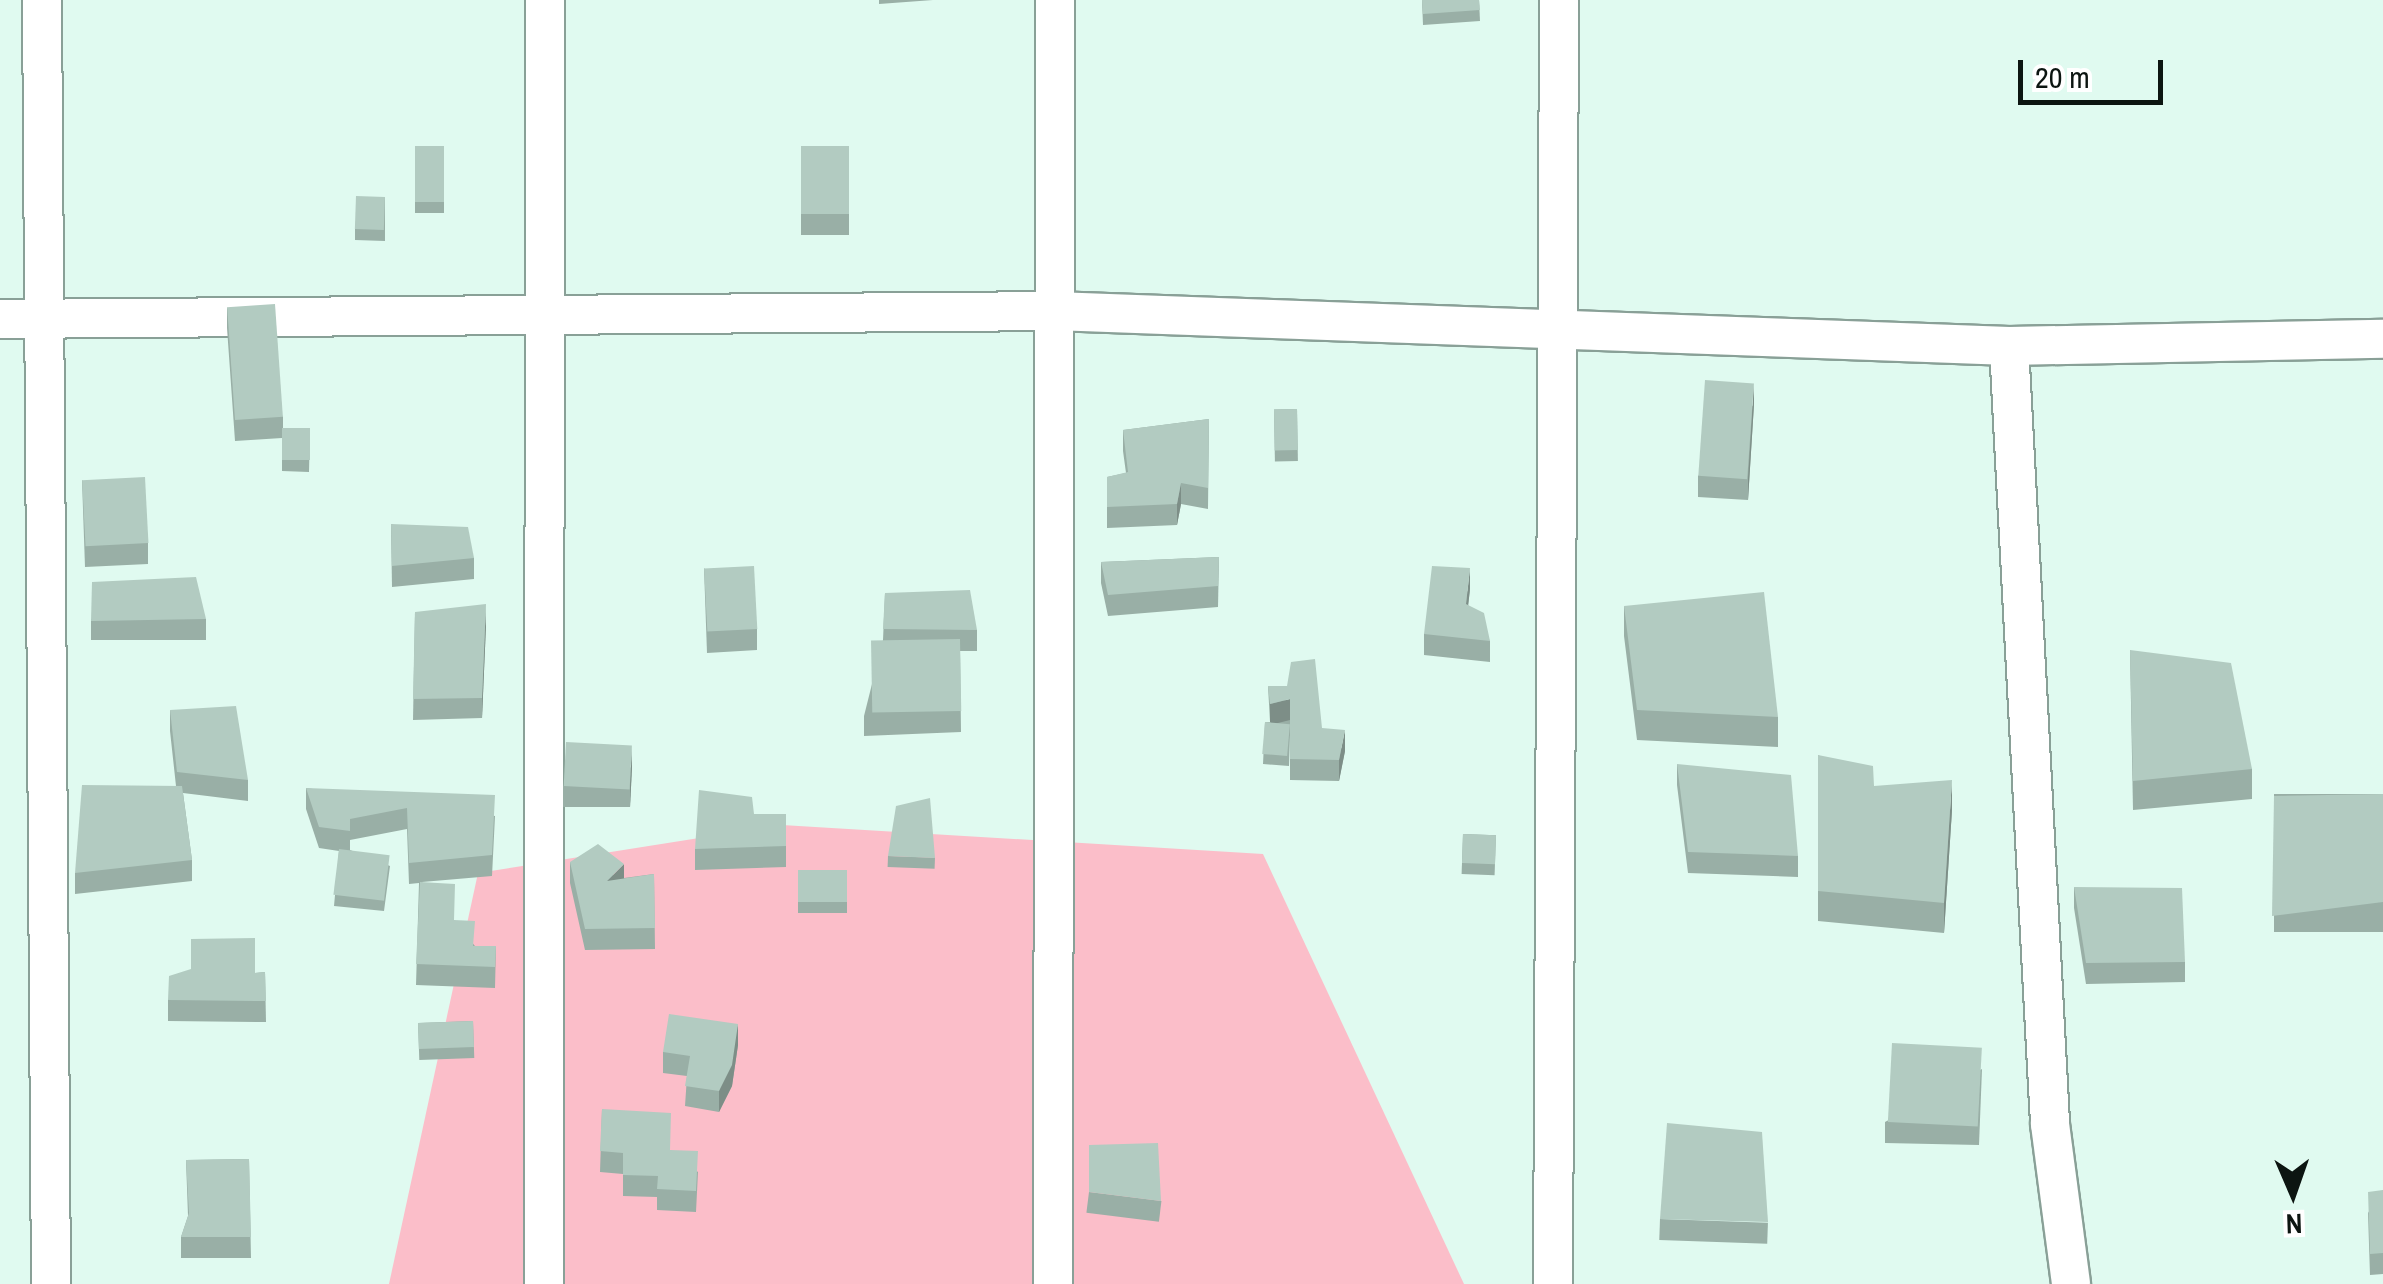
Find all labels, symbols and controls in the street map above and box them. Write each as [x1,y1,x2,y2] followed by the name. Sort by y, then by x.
[2023,40,2168,102] scale bar
[2035,57,2090,97] text: 20 m
[2243,1144,2343,1244] north arrow
[2285,1205,2303,1243] text: N

